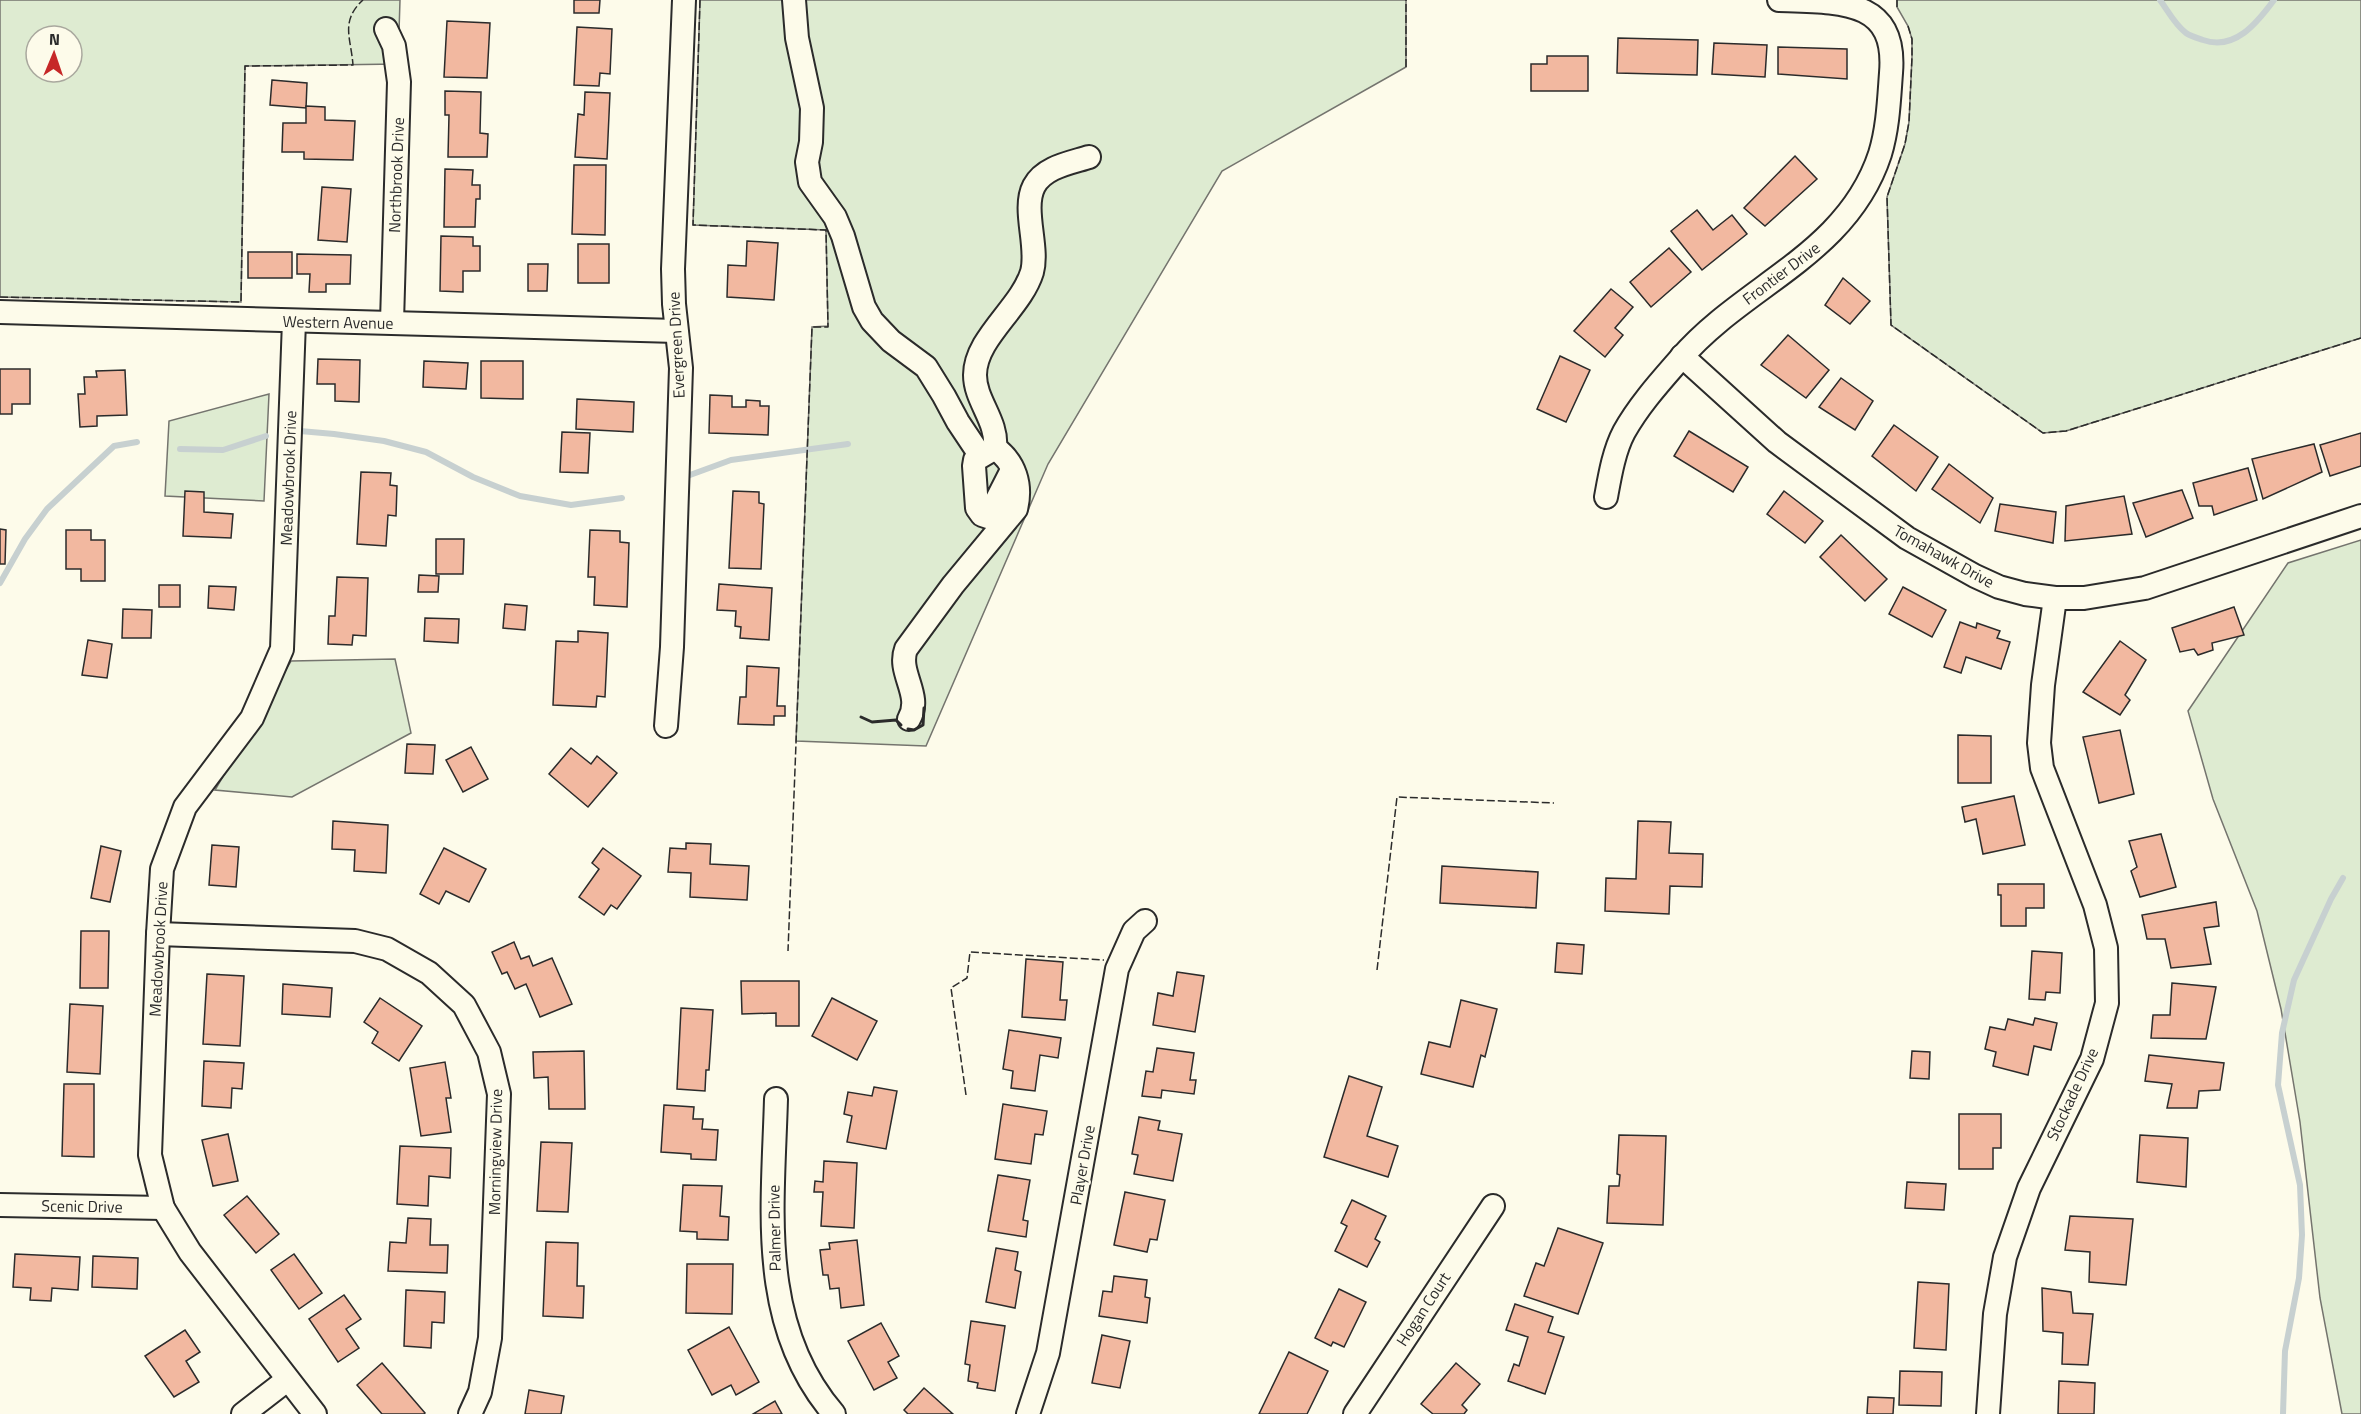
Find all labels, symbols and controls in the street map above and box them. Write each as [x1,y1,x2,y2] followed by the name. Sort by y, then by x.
[24,24,84,84] north arrow
[49,27,60,51] text: N
[382,117,410,233] street label: Northbrook Drive
[1737,236,1825,310] street label: Frontier Drive
[661,291,691,399] street label: Evergreen Drive
[282,309,394,335] street label: Western Avenue
[274,410,302,546] street label: Meadowbrook Drive
[1889,518,1999,594] street label: Tomahawk Drive
[142,881,174,1017] street label: Meadowbrook Drive
[2040,1043,2104,1145] street label: Stockade Drive
[482,1089,508,1215] street label: Morningview Drive
[1063,1123,1101,1207] street label: Player Drive
[761,1184,787,1272] street label: Palmer Drive
[41,1193,123,1219] street label: Scenic Drive
[1390,1267,1456,1351] street label: Hogan Court

